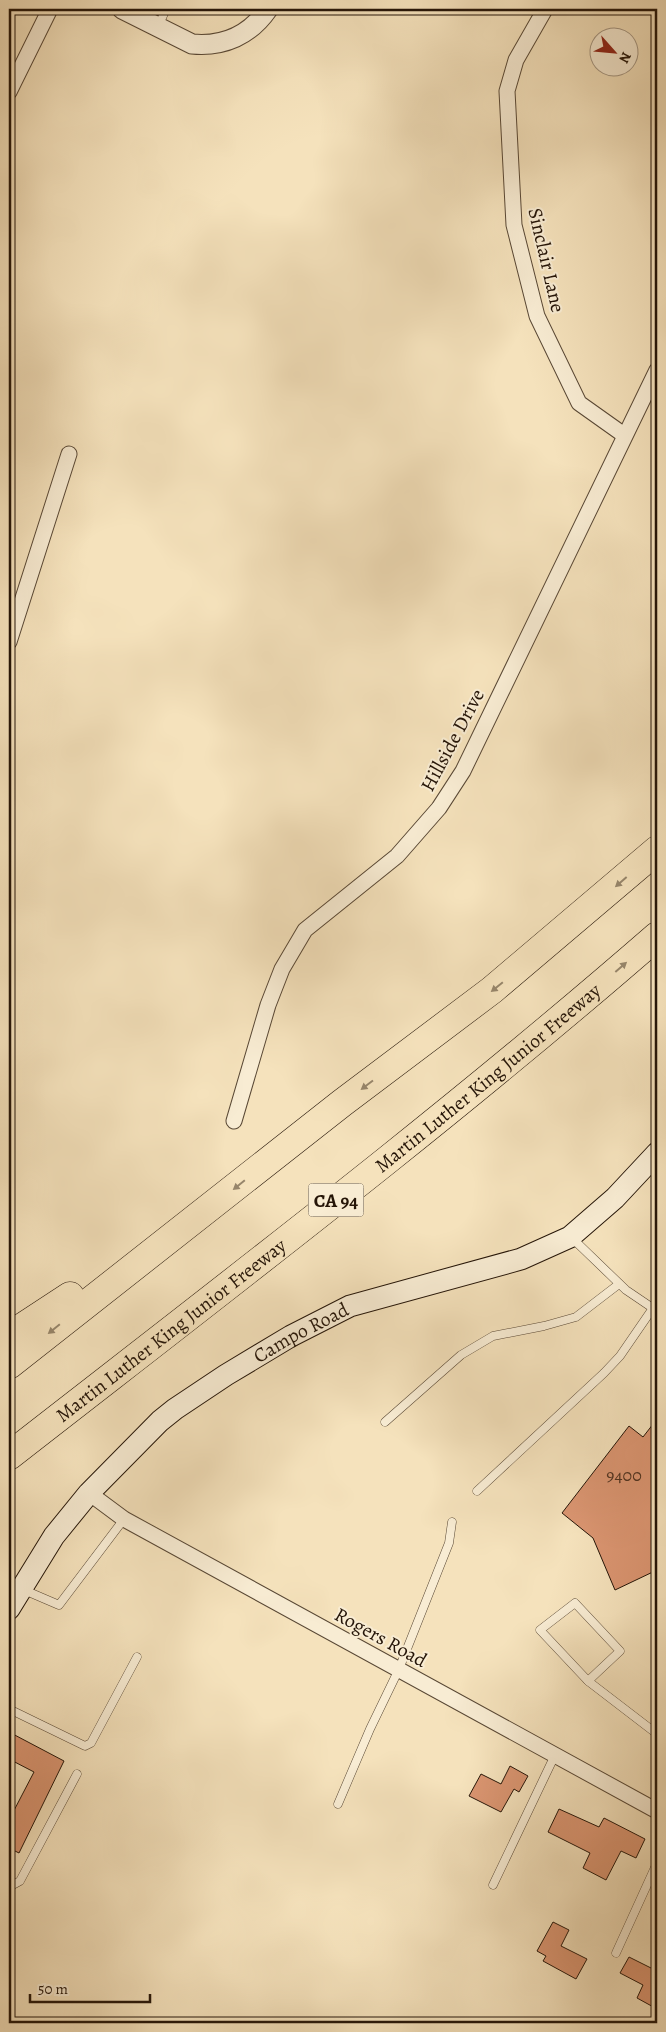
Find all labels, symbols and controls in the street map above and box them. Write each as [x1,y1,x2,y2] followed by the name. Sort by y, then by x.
[588,28,638,78] north arrow
[614,49,636,67] text: N
[521,205,572,315] street label: Sinclair Lane
[414,684,491,796] street label: Hillside Drive
[615,877,628,888] one-way arrow
[615,962,628,973] one-way arrow
[369,977,607,1179] street label: Martin Luther King Junior Freeway
[490,981,503,992] one-way arrow
[361,1079,374,1090] one-way arrow
[233,1180,246,1191] one-way arrow
[308,1184,364,1216] road number: CA 94
[50,1232,293,1429] street label: Martin Luther King Junior Freeway
[248,1296,353,1370] street label: Campo Road
[48,1324,61,1335] one-way arrow
[606,1463,642,1487] house number: 9400
[330,1601,432,1674] street label: Rogers Road
[30,1972,150,2004] scale bar
[38,1979,68,1999] text: 50 m

